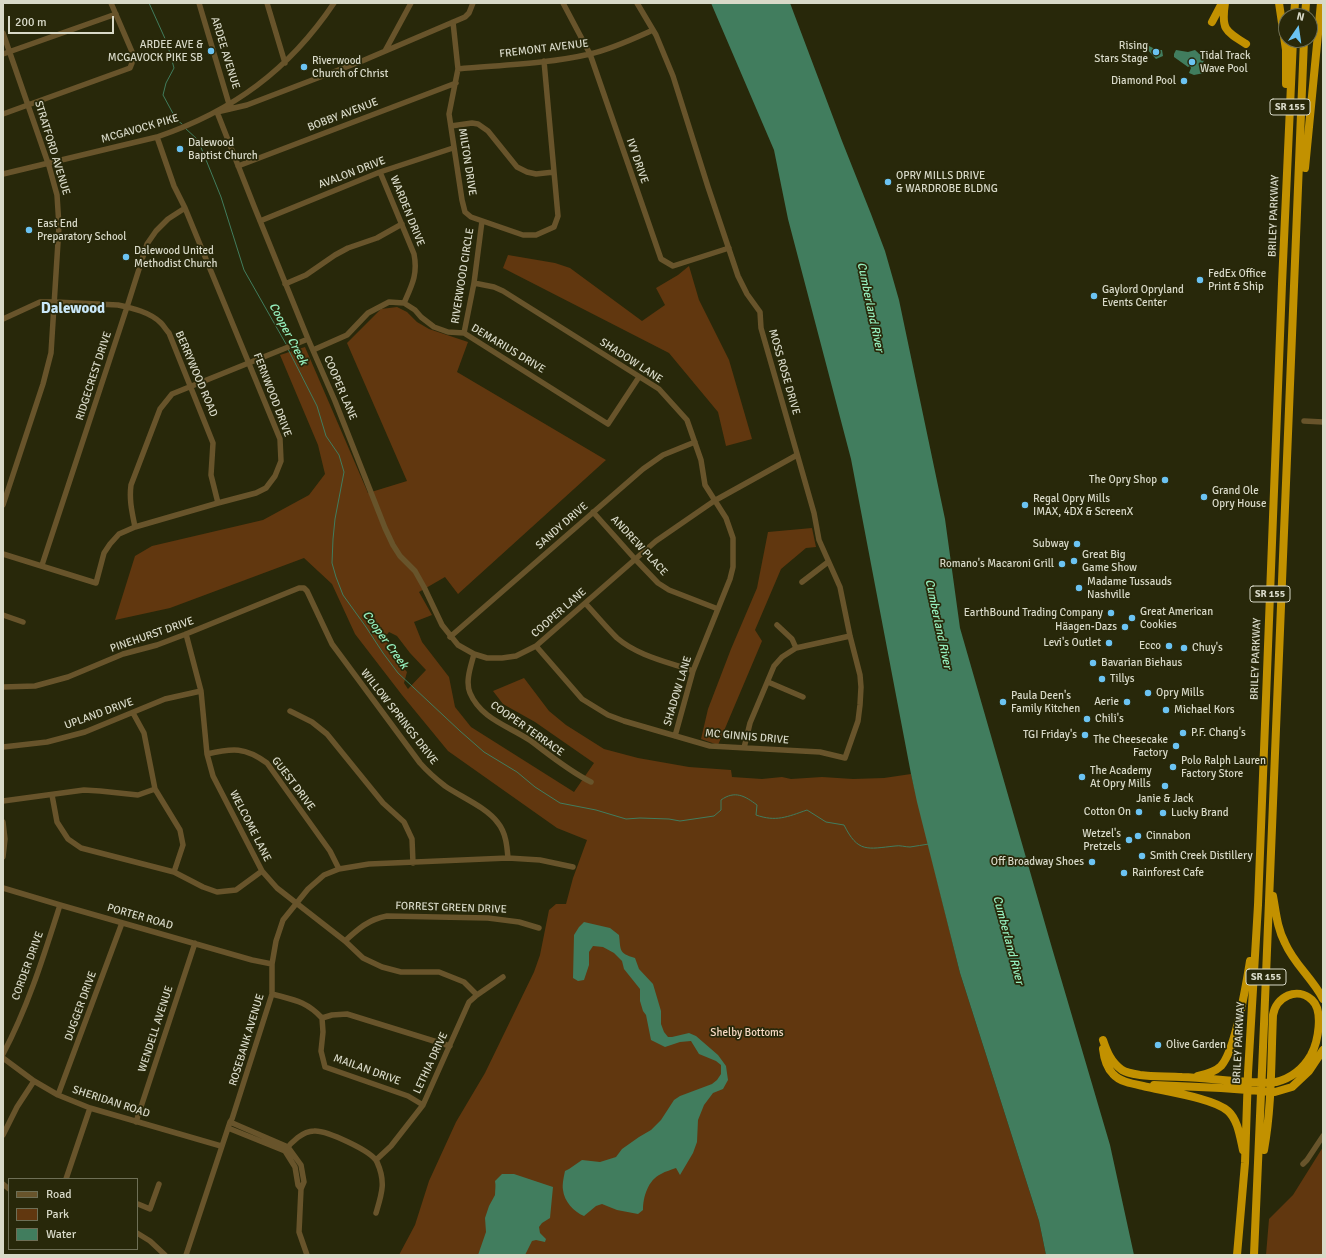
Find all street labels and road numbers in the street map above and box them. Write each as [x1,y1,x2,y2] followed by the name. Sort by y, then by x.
[208,15,242,91] street label: ARDEE AVENUE
[499,37,589,61] street label: FREMONT AVENUE
[306,95,380,135] street label: BOBBY AVENUE
[31,99,73,197] street label: STRATFORD AVENUE
[1270,99,1310,115] road number: SR 155
[100,112,180,146] street label: MCGAVOCK PIKE
[455,127,479,197] street label: MILTON DRIVE
[623,137,651,185] street label: IVY DRIVE
[317,154,387,192] street label: AVALON DRIVE
[387,174,427,248] street label: WARDEN DRIVE
[1266,175,1282,257] street label: BRILEY PARKWAY
[449,227,477,325] street label: RIVERWOOD CIRCLE
[469,322,547,376] street label: DEMARIUS DRIVE
[765,328,803,416] street label: MOSS ROSE DRIVE
[172,329,220,419] street label: BERRYWOOD ROAD
[73,330,115,422] street label: RIDGECREST DRIVE
[597,336,665,386] street label: SHADOW LANE
[250,351,294,439] street label: FERNWOOD DRIVE
[321,354,359,422] street label: COOPER LANE
[533,500,591,552] street label: SANDY DRIVE
[608,513,670,579] street label: ANDREW PLACE
[529,586,589,640] street label: COOPER LANE
[1250,586,1290,602] road number: SR 155
[108,614,196,656] street label: PINEHURST DRIVE
[1248,618,1264,700] street label: BRILEY PARKWAY
[661,654,695,728] street label: SHADOW LANE
[358,667,440,767] street label: WILLOW SPRINGS DRIVE
[63,695,135,733] street label: UPLAND DRIVE
[488,699,566,759] street label: COOPER TERRACE
[704,727,790,747] street label: MC GINNIS DRIVE
[269,755,317,813] street label: GUEST DRIVE
[226,788,274,864] street label: WELCOME LANE
[395,899,507,917] street label: FORREST GREEN DRIVE
[105,901,175,933] street label: PORTER ROAD
[9,930,47,1002] street label: CORDER DRIVE
[62,969,100,1043] street label: DUGGER DRIVE
[1246,969,1286,985] road number: SR 155
[136,984,176,1074] street label: WENDELL AVENUE
[227,992,267,1088] street label: ROSEBANK AVENUE
[1230,1001,1248,1085] street label: BRILEY PARKWAY
[411,1030,451,1096] street label: LETHIA DRIVE
[332,1052,402,1088] street label: MAILAN DRIVE
[71,1083,151,1121] street label: SHERIDAN ROAD

